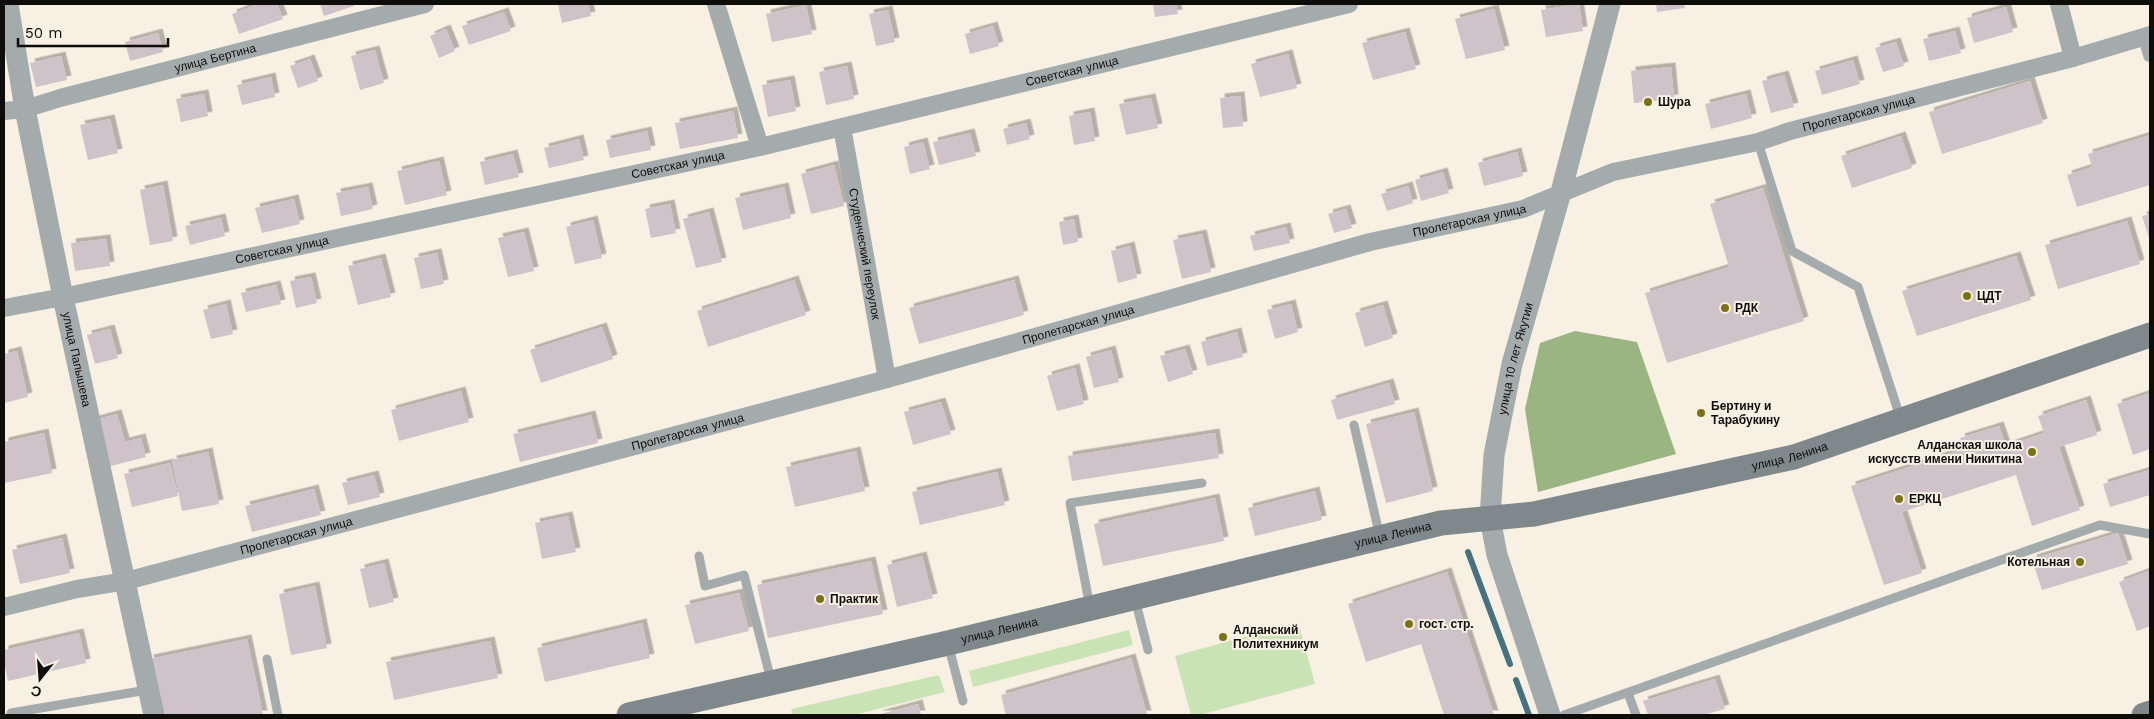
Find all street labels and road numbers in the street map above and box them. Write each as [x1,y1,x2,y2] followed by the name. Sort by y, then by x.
[173,41,258,75] street label: улица Бертина
[1024,53,1120,89] street label: Советская улица
[1801,92,1917,134] street label: Пролетарская улица
[630,148,726,182] street label: Советская улица
[846,187,883,322] street label: Студенческий переулок
[1411,201,1528,240] street label: Пролетарская улица
[234,233,330,267] street label: Советская улица
[1495,301,1536,416] street label: улица 10 лет Якутии
[1021,302,1136,347] street label: Пролетарская улица
[59,311,94,408] street label: улица Папышева
[630,410,746,453] street label: Пролетарская улица
[1750,439,1830,473] street label: улица Ленина
[239,514,354,557] street label: Пролетарская улица
[1353,519,1433,551] street label: улица Ленина
[960,614,1040,647] street label: улица Ленина

